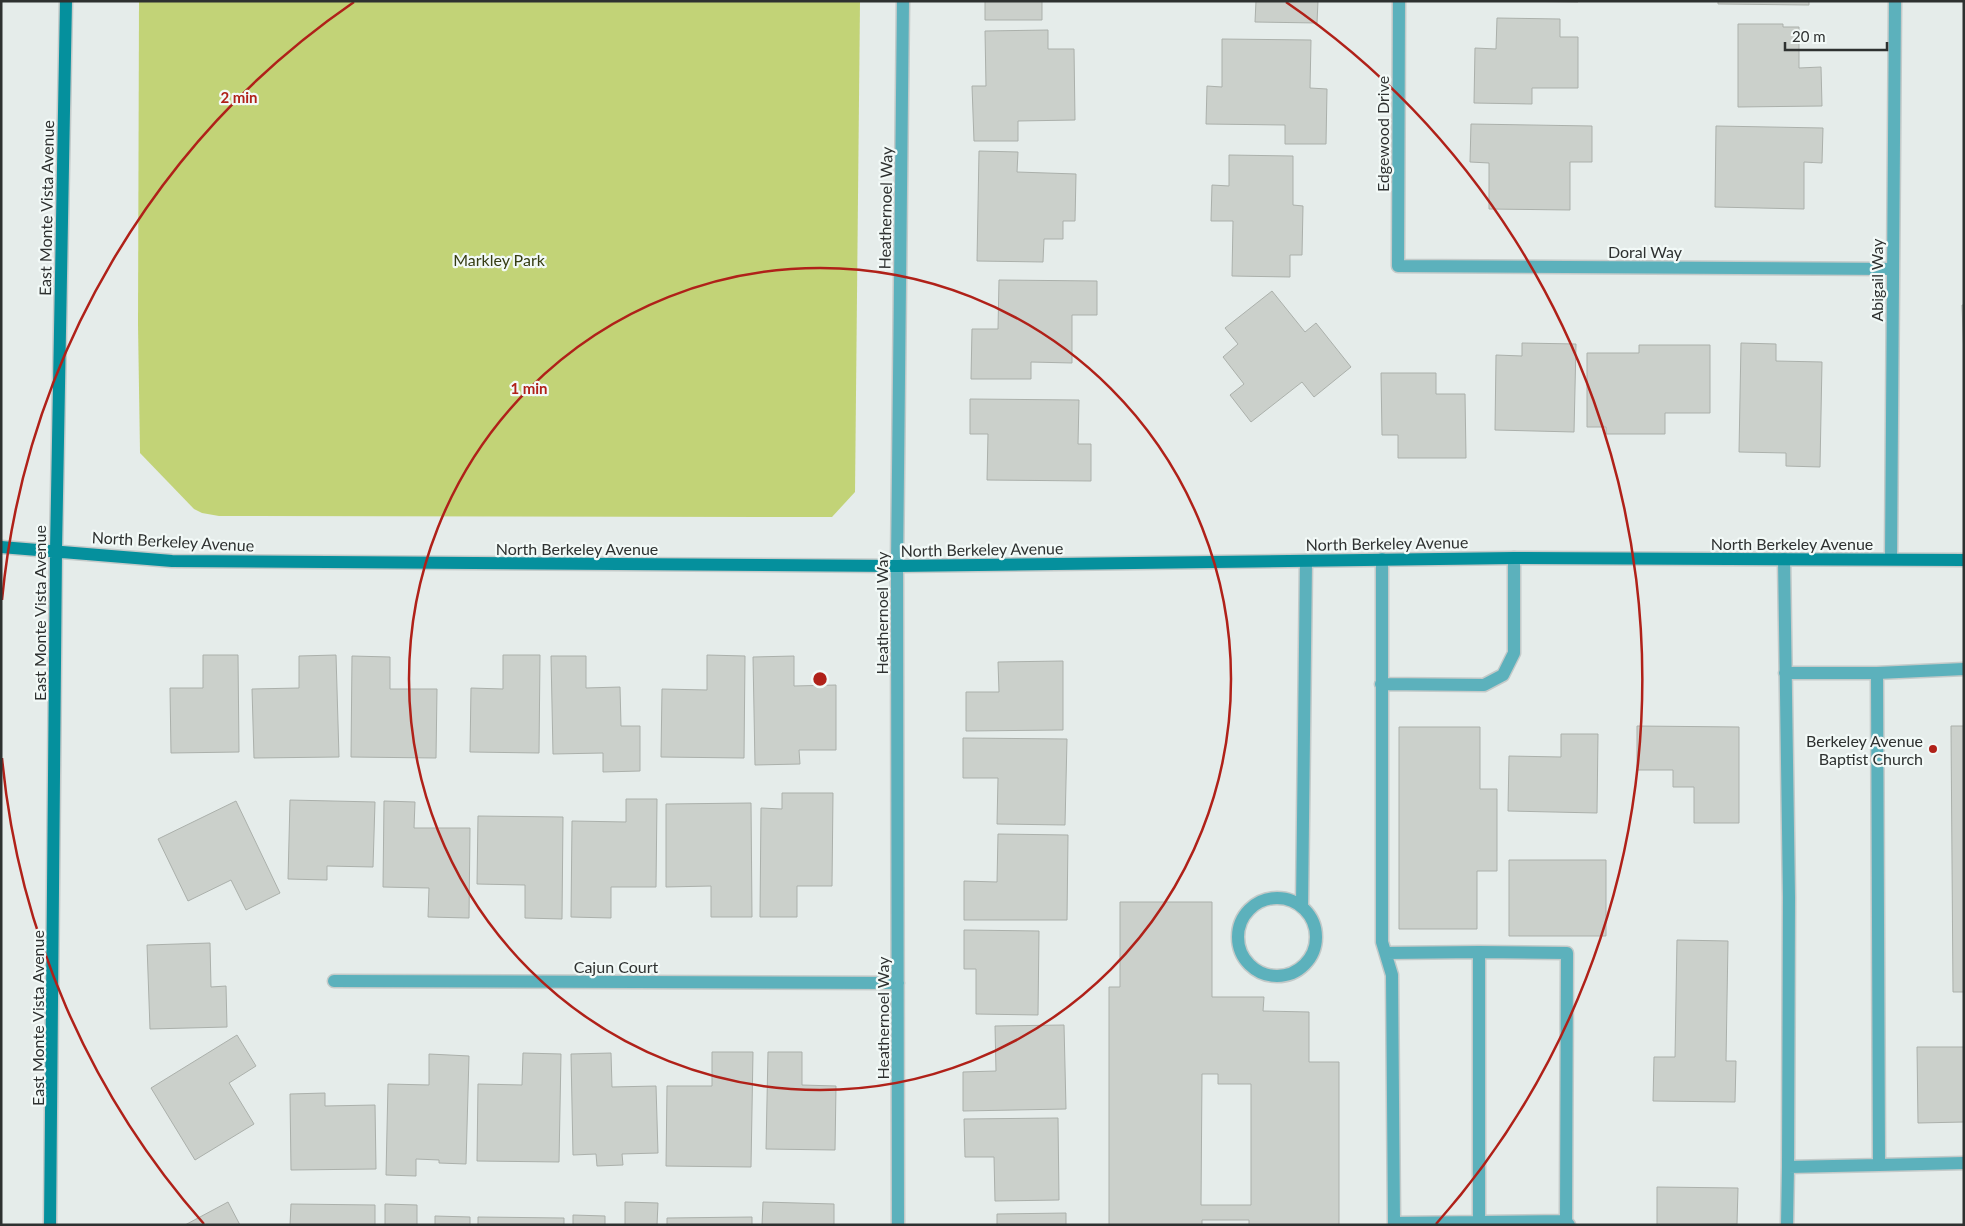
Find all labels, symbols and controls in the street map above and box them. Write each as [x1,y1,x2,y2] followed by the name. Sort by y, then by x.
[1785,20,1888,52] scale bar
[1792,27,1826,45] text: 20 m
[1373,76,1392,192] street label: Edgewood Drive
[220,88,258,106] text: 2 min
[35,120,57,296] street label: East Monte Vista Avenue
[874,146,896,270] street label: Heathernoel Way
[1867,238,1886,322] street label: Abigail Way
[1608,242,1683,261] street label: Doral Way
[453,250,546,269] park label: Markley Park
[510,379,548,397] text: 1 min
[30,525,49,701] street label: East Monte Vista Avenue
[91,527,255,555] street label: North Berkeley Avenue
[1306,532,1468,554] street label: North Berkeley Avenue
[1711,534,1873,553] street label: North Berkeley Avenue
[901,538,1063,560] street label: North Berkeley Avenue
[496,539,658,558] street label: North Berkeley Avenue
[872,551,891,674] street label: Heathernoel Way
[811,670,829,688] centre of rings
[1806,731,1923,768] place label: Berkeley Avenue Baptist Church
[1927,743,1939,755] marker: Berkeley Avenue Baptist Church
[28,930,47,1106] street label: East Monte Vista Avenue
[873,956,892,1079] street label: Heathernoel Way
[574,957,659,976] street label: Cajun Court

